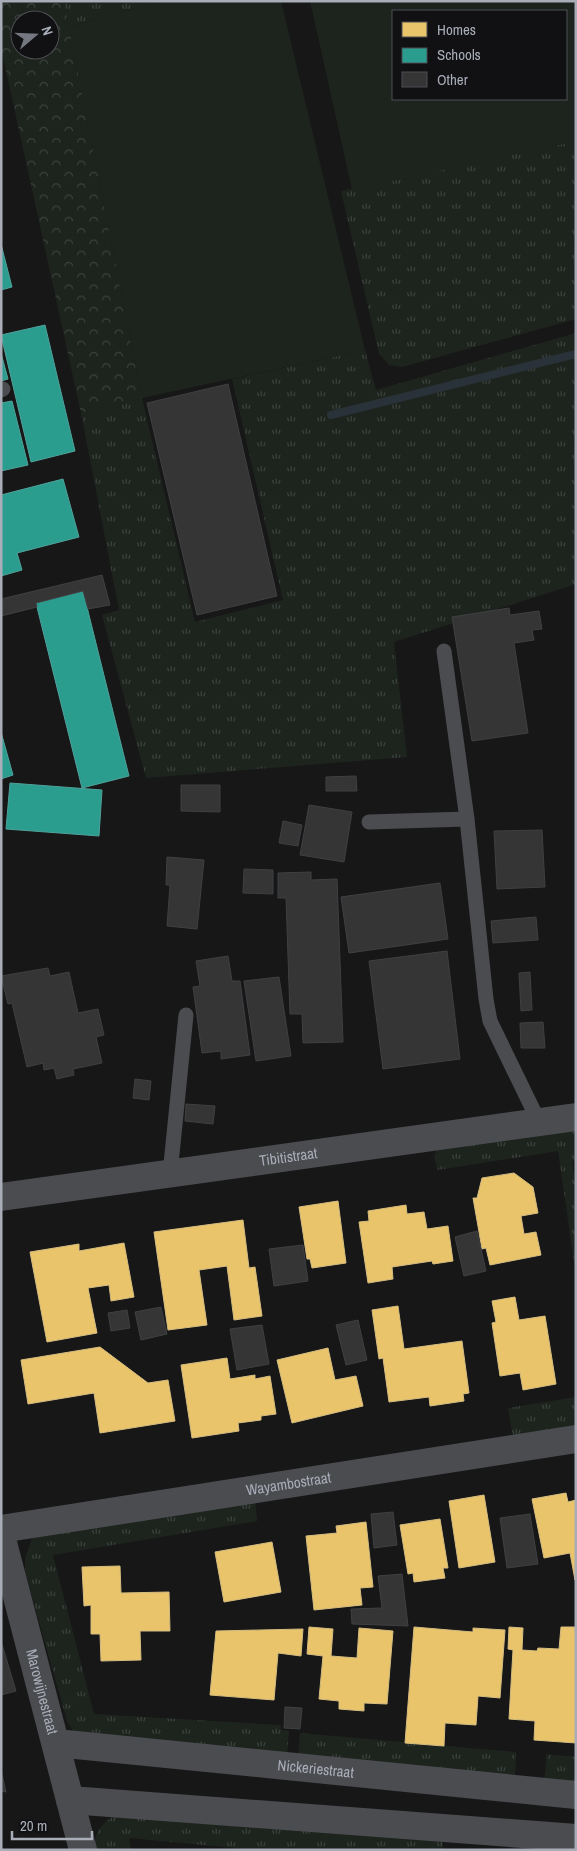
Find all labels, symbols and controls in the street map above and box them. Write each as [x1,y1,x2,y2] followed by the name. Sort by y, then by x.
[10,10,60,60] north arrow
[392,10,567,100] legend
[437,19,476,40] text: Homes
[37,24,57,38] text: N
[437,44,481,65] text: Schools
[437,69,468,90] text: Other
[258,1142,319,1171] street label: Tibitistraat
[244,1466,333,1501] street label: Wayambostraat
[21,1647,64,1737] street label: Marowijnestraat
[277,1754,356,1783] street label: Nickeriestraat
[12,1808,92,1840] scale bar
[20,1815,47,1836] text: 20 m

